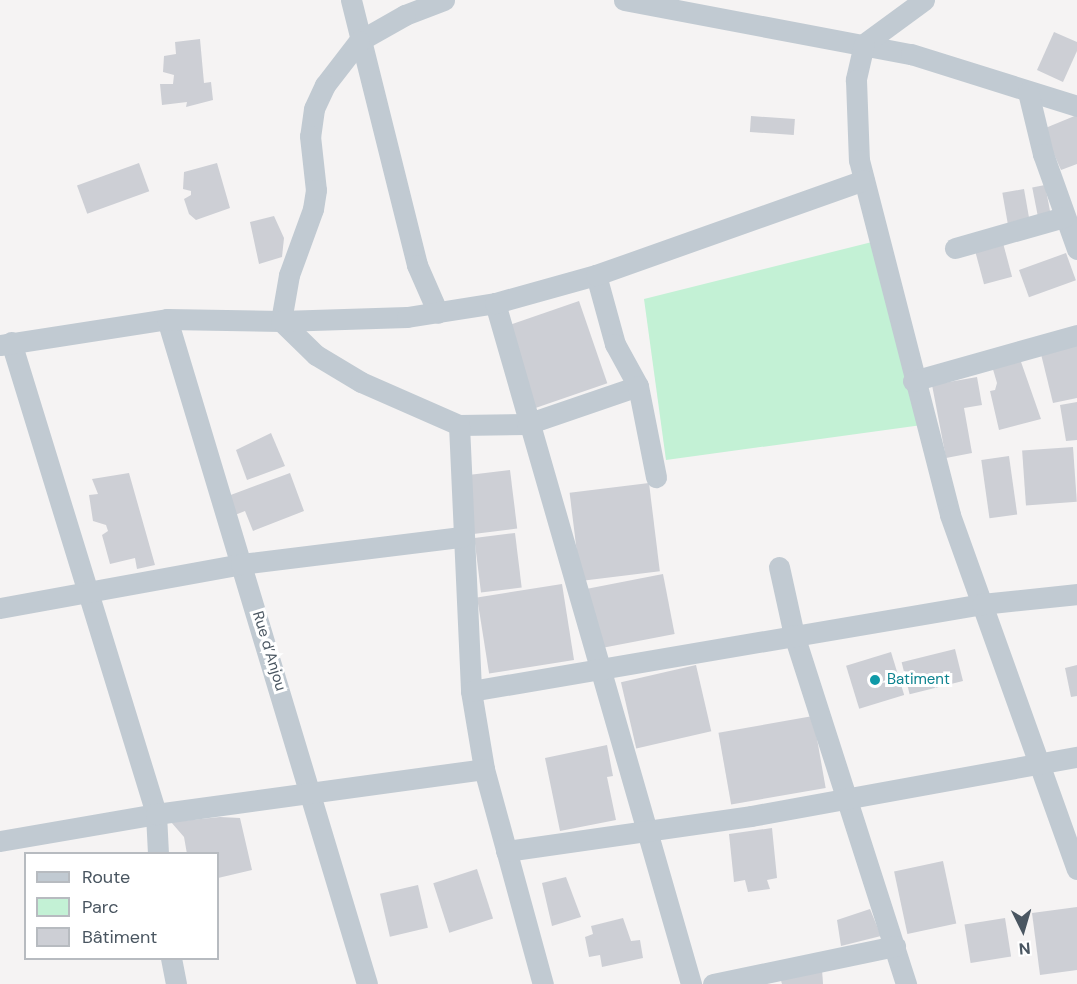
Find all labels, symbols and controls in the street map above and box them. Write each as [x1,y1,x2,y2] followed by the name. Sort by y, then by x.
[248,609,290,693] street label: Rue d’Anjou
[887,671,950,689] place label: Batiment
[868,673,882,687] marker: Batiment
[24,852,219,960] legend
[82,865,130,889] text: Route
[82,895,118,919] text: Parc
[993,900,1053,960] north arrow
[82,925,157,949] text: Bâtiment
[1018,937,1031,959] text: N

